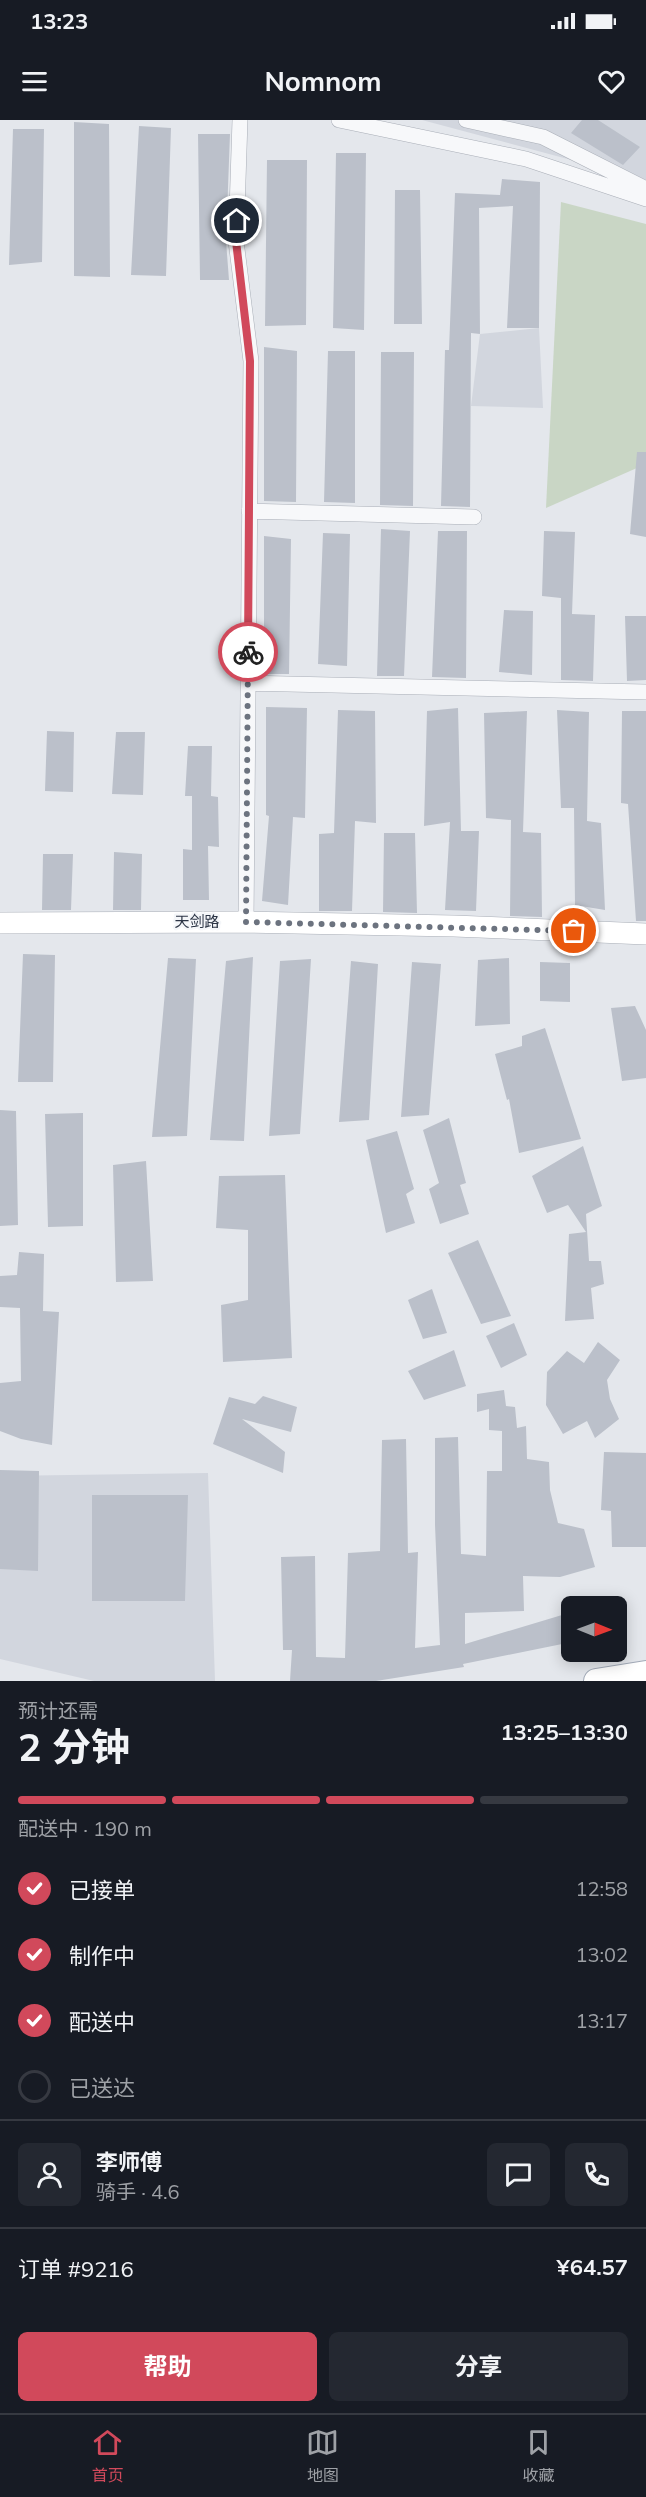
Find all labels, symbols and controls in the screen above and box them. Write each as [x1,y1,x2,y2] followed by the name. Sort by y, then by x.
[30,7,88,35] text: 13:23
[264,64,382,98] text: Nomnom
[18,65,51,98] icon: menu
[595,65,628,98] icon: heart
[211,195,262,246] pin
[220,204,253,237] icon: home
[218,622,278,682] courier
[232,636,265,669] icon: bike
[548,905,599,956] pin
[174,912,220,931] street label: 天剑路
[557,914,590,947] icon: bag
[561,1596,627,1662] north arrow
[561,1596,627,1662] map controls
[18,1698,98,1723] text: 预计还需
[500,1718,628,1746] text: 13:25–13:30
[18,1722,130,1771] text: 2 分钟
[18,1816,152,1841] text: 配送中 · 190 m
[18,1872,51,1905] icon: check
[69,1876,135,1904] text: 已接单
[575,1876,628,1901] text: 12:58
[18,1938,51,1971] icon: check
[69,1942,135,1970] text: 制作中
[575,1942,628,1967] text: 13:02
[18,2004,51,2037] icon: check
[69,2008,135,2036] text: 配送中
[575,2008,628,2033] text: 13:17
[69,2074,135,2102] text: 已送达
[18,2143,81,2206] button: person
[487,2143,550,2206] button: chat
[565,2143,628,2206] button: phone
[96,2148,162,2176] text: 李师傅
[96,2179,180,2204] text: 骑手 · 4.6
[557,2253,628,2281] text: ¥64.57
[18,2255,134,2283] text: 订单 #9216
[18,2332,317,2401] button: 帮助
[329,2332,628,2401] button: 分享
[91,2426,124,2486] tab: 首页
[306,2426,339,2486] tab: 地图
[522,2426,555,2486] tab: 收藏

